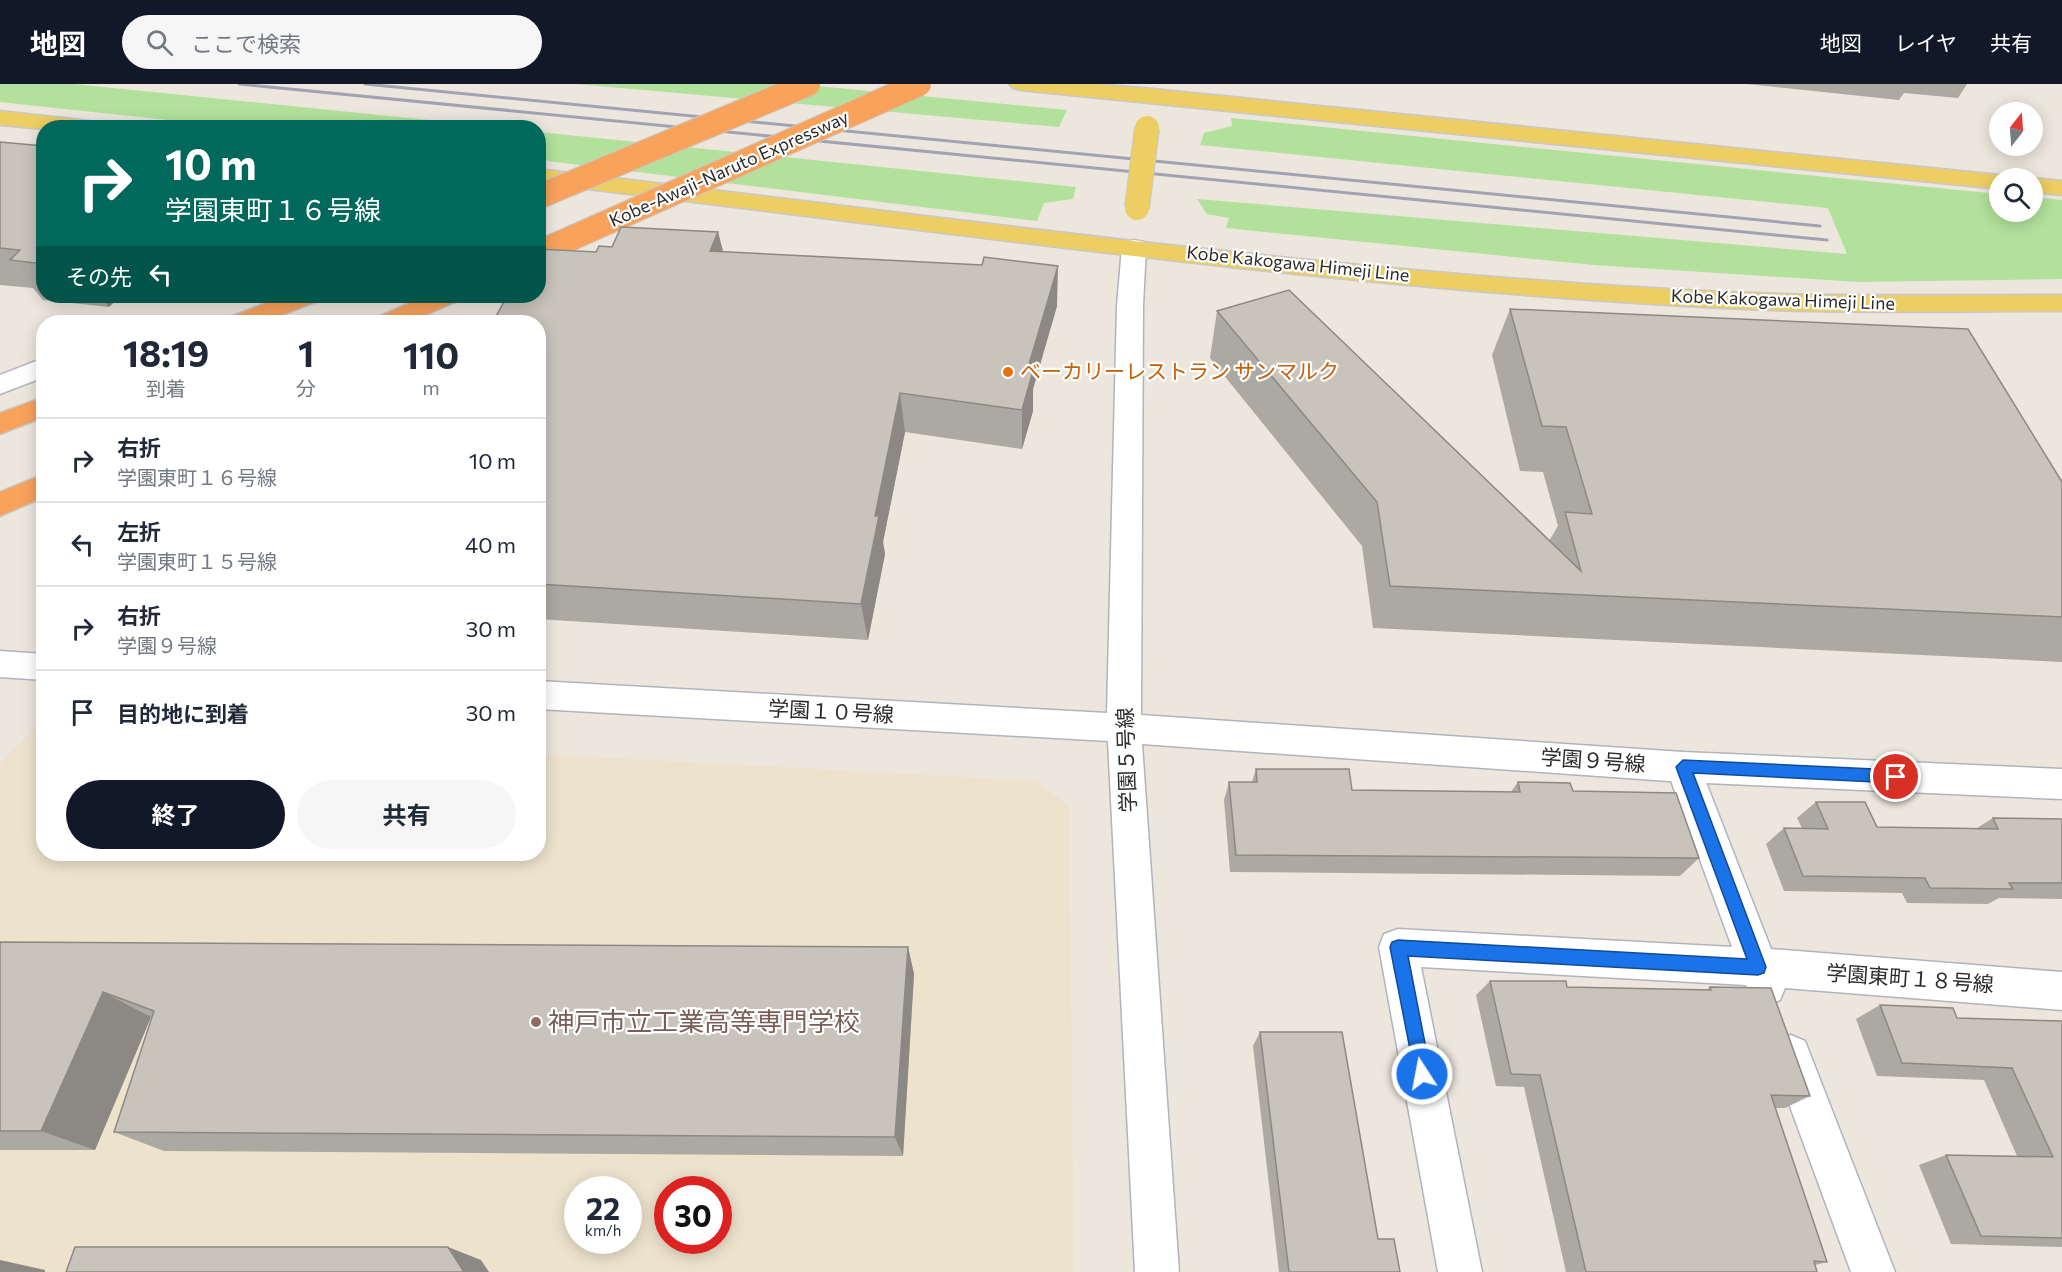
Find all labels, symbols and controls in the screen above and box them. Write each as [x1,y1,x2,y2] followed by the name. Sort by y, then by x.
[122,15,542,69] search box
[30,26,86,60] text: 地図
[143,26,176,59] icon: search
[191,30,301,57] text: ここで検索
[1820,30,1862,55] text: 地図
[1895,30,1957,55] text: レイヤ
[1990,30,2032,55] text: 共有
[1989,102,2043,156] north arrow
[1989,102,2043,222] map controls
[605,105,852,231] street label: Kobe-Awaji-Naruto Expressway
[165,137,257,189] text: 10 m
[66,144,144,222] icon: right
[1989,168,2043,222] button: search
[165,193,381,226] text: 学園東町１６号線
[1186,240,1411,286] street label: Kobe Kakogawa Himeji Line
[144,258,177,291] icon: left
[66,263,132,290] text: その先
[1671,284,1895,314] street label: Kobe Kakogawa Himeji Line
[123,330,209,374] text: 18:19
[298,330,314,374] text: 1
[403,332,459,376] text: 110
[1020,358,1339,383] place label: ベーカリーレストラン サンマルク
[1001,365,1015,379] marker: ベーカリーレストラン サンマルク
[422,375,440,399] text: m
[146,376,186,400] text: 到着
[296,376,316,400] text: 分
[117,434,161,461] text: 右折
[66,444,99,477] icon: right
[469,447,516,474] text: 10 m
[117,465,277,489] text: 学園東町１６号線
[117,518,161,545] text: 左折
[66,528,99,561] icon: left
[465,531,516,558] text: 40 m
[117,549,277,573] text: 学園東町１５号線
[117,602,161,629] text: 右折
[66,612,99,645] icon: right
[466,615,516,642] text: 30 m
[117,633,217,657] text: 学園９号線
[768,695,895,726] street label: 学園１０号線
[66,696,99,729] icon: arrive
[466,699,516,726] text: 30 m
[117,700,249,727] text: 目的地に到着
[1111,707,1140,813] street label: 学園５号線
[1540,743,1646,776] street label: 学園９号線
[1870,751,1921,802] pin
[1879,760,1912,793] icon: arrive
[66,780,285,849] button: 終了
[297,780,516,849] button: 共有
[1825,959,1995,996] street label: 学園東町１８号線
[548,1005,860,1036] place label: 神戸市立工業高等専門学校
[529,1015,543,1029] marker: 神戸市立工業高等専門学校
[1390,1042,1454,1106] position arrow
[654,1176,732,1254] speed limit sign: 30
[586,1189,620,1226] text: 22
[585,1221,621,1239] text: km/h

